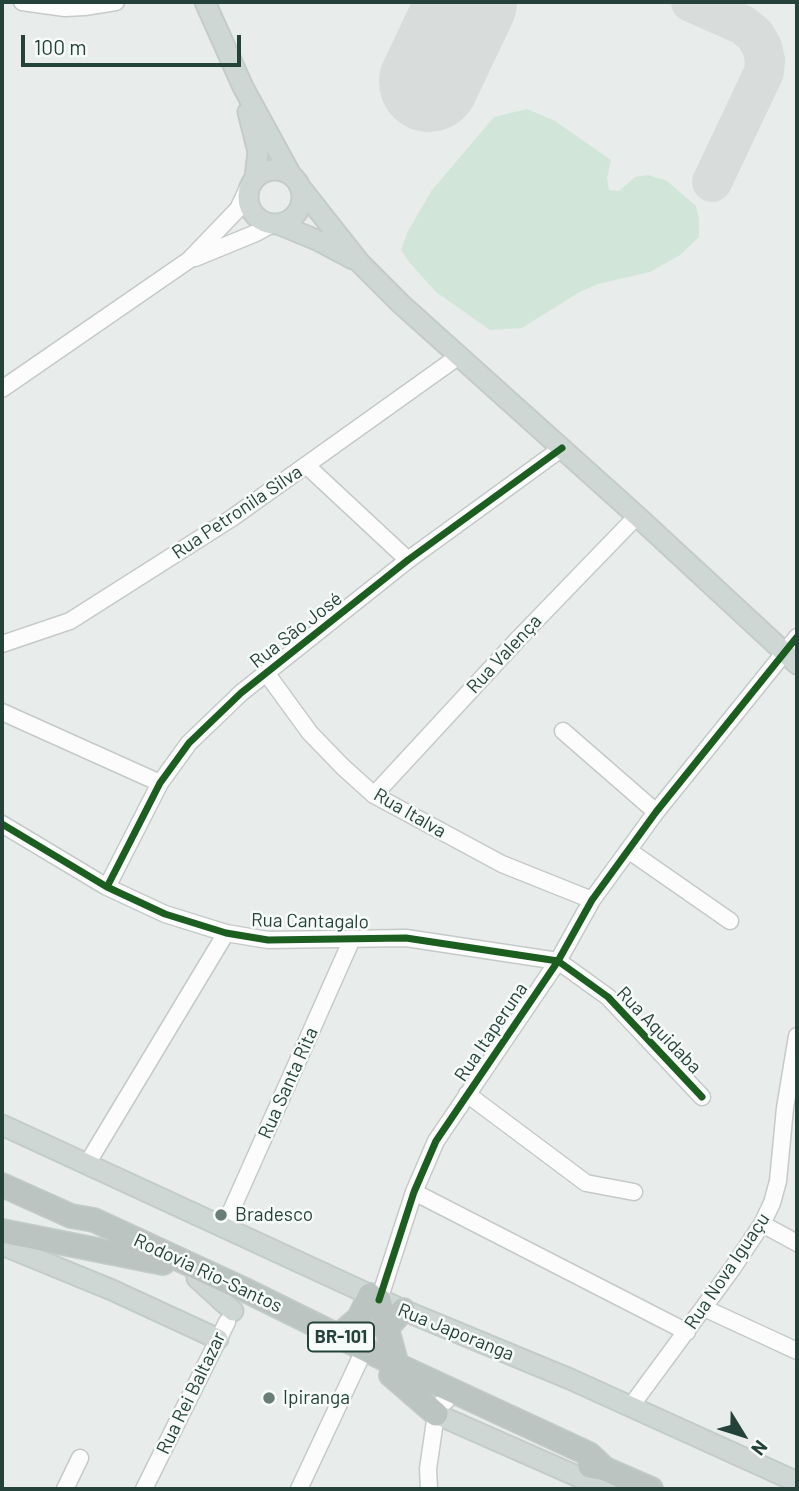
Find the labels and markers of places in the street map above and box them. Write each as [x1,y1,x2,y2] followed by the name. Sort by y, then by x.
[235,1204,313,1226] place label: Bradesco
[213,1207,229,1223] marker: Bradesco
[283,1387,350,1409] place label: Ipiranga
[261,1390,277,1406] marker: Ipiranga

